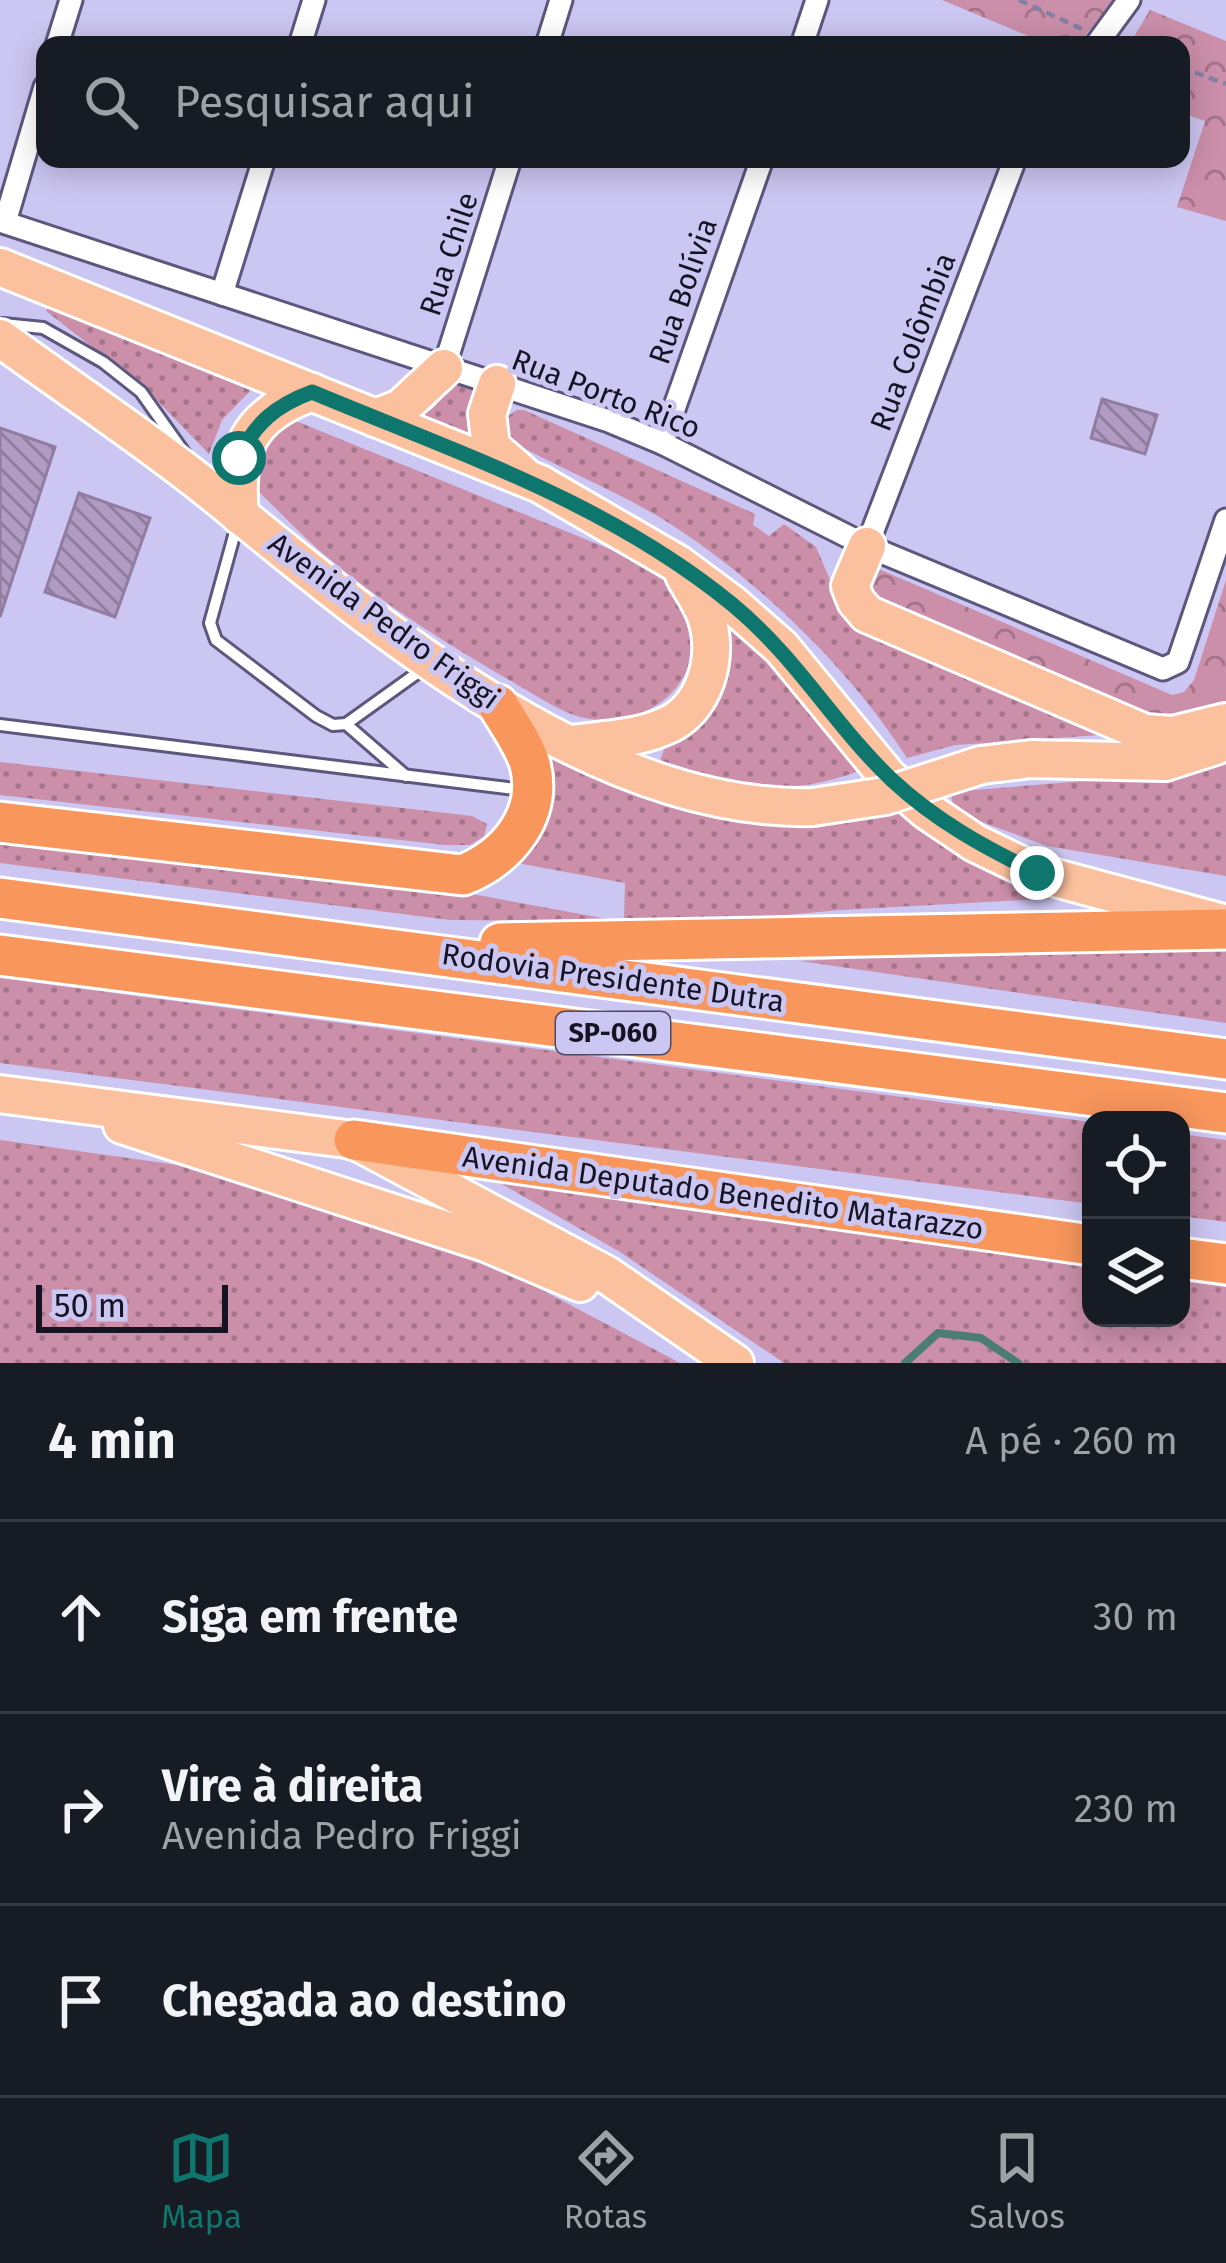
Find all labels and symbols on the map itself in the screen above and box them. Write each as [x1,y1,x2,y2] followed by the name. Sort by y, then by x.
[412,188,486,320] street label: Rua Chile
[641,213,725,369] street label: Rua Bolívia
[862,248,964,436] street label: Rua Colômbia
[507,341,705,447] street label: Rua Porto Rico
[212,431,266,485] route start
[261,525,507,717] street label: Avenida Pedro Friggi
[1010,846,1064,900] route end
[439,936,787,1020] street label: Rodovia Presidente Dutra
[556,1012,670,1054] road number: SP-060
[460,1139,986,1247] street label: Avenida Deputado Benedito Matarazzo
[36,1279,228,1332] scale bar

